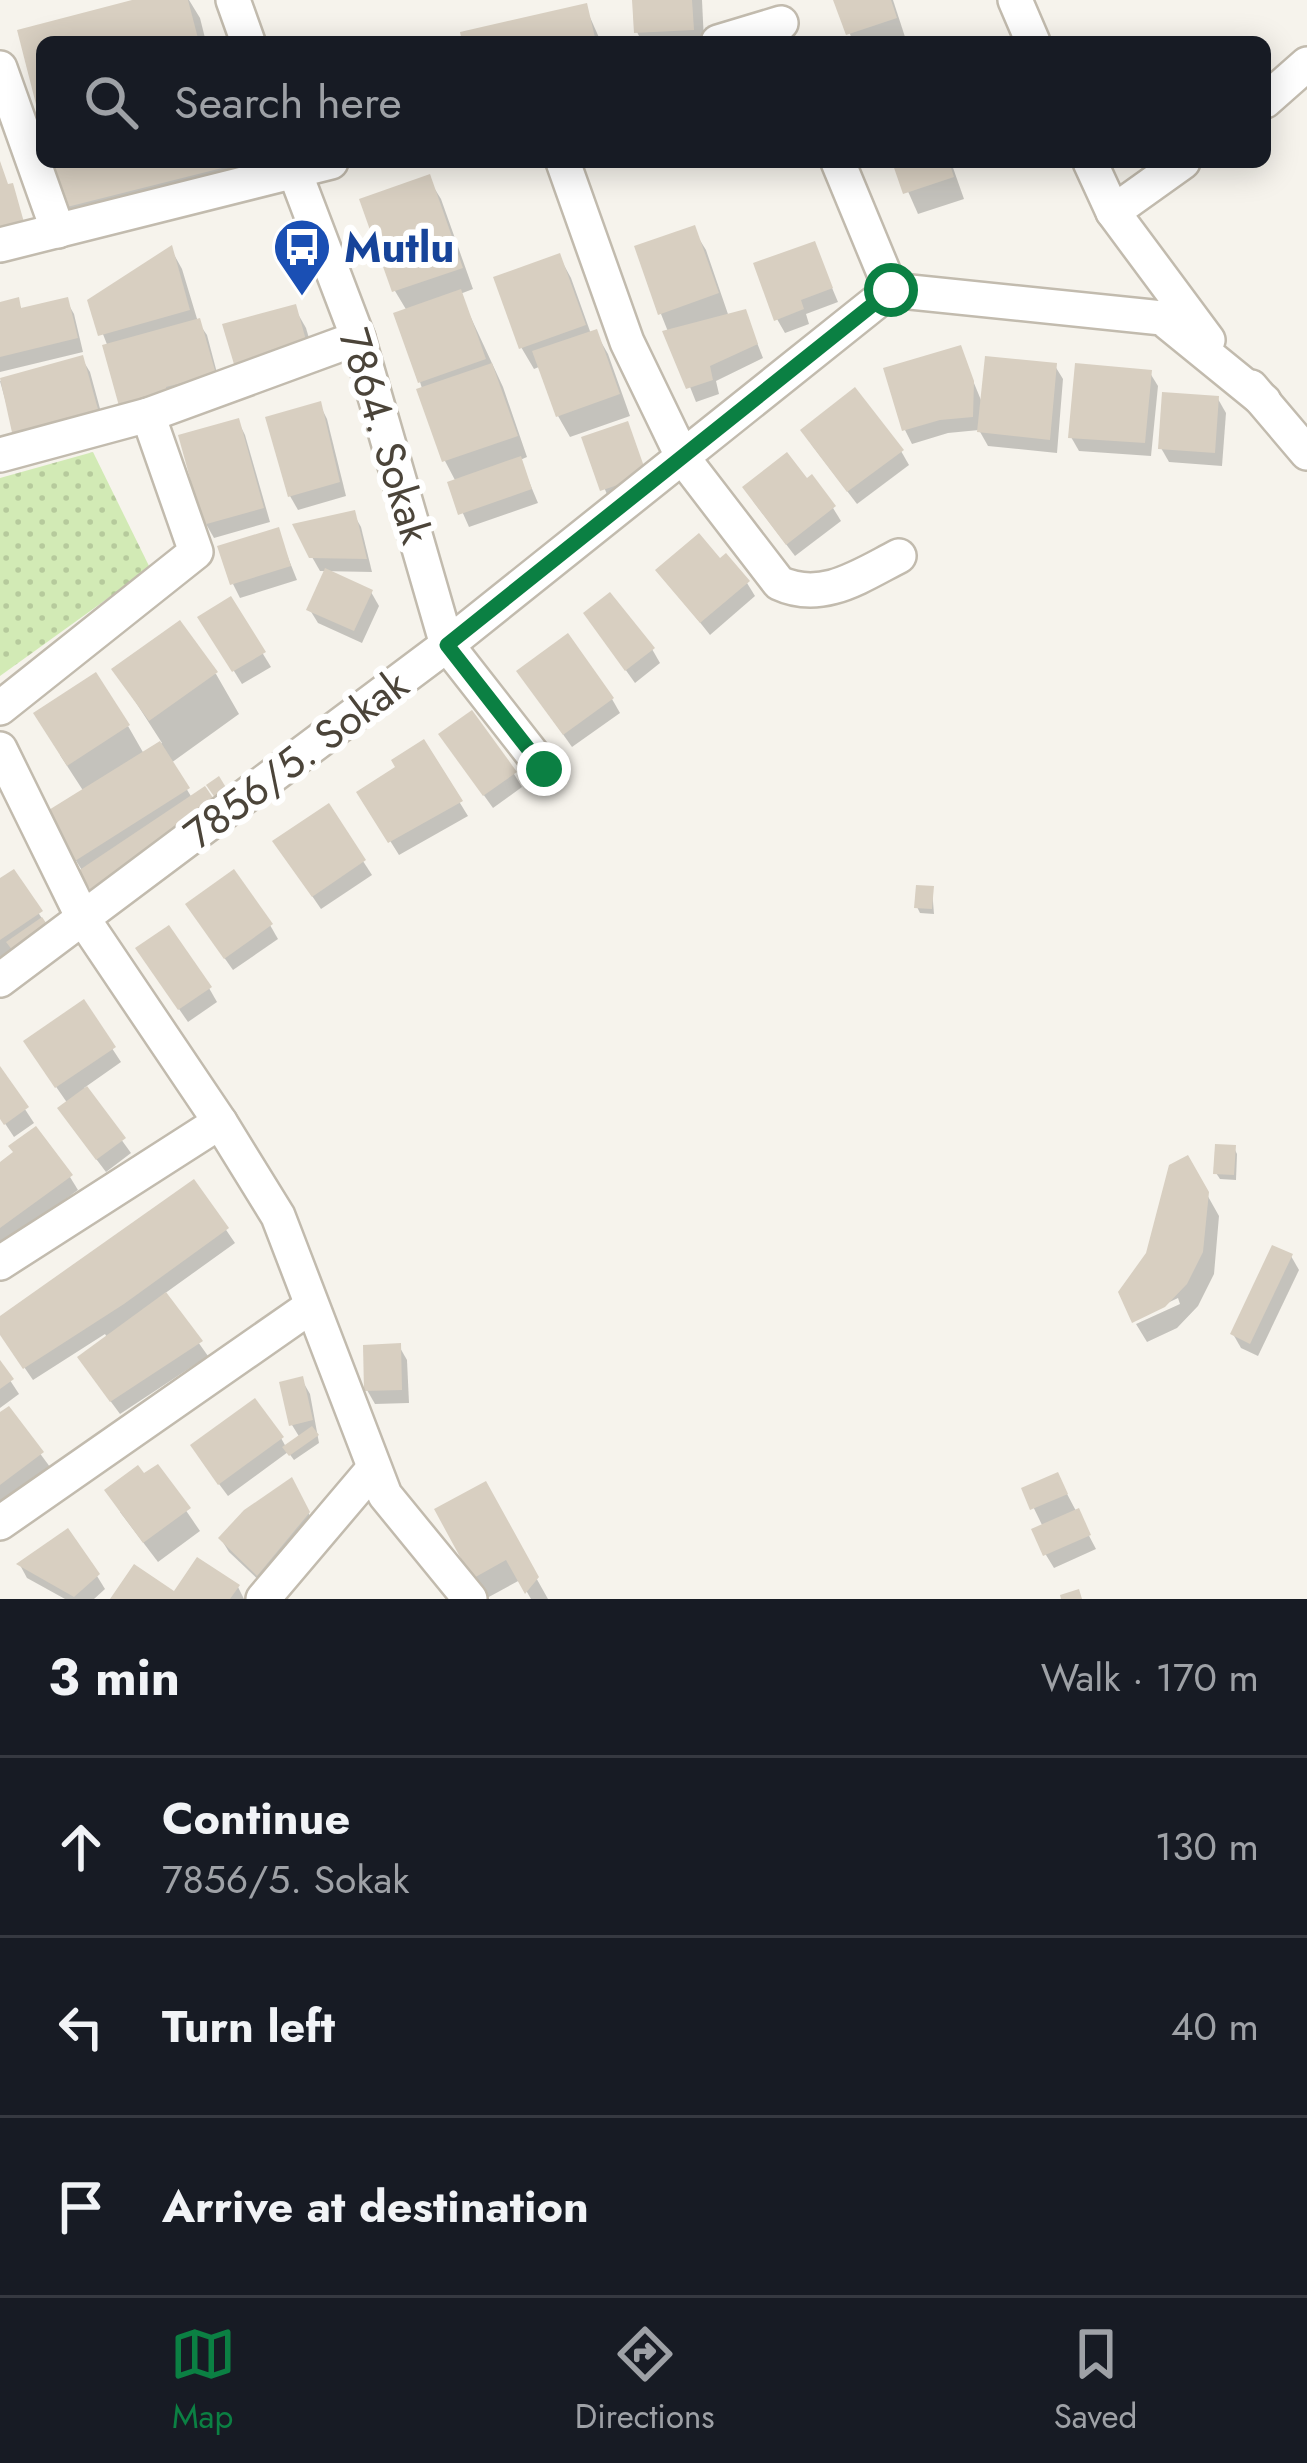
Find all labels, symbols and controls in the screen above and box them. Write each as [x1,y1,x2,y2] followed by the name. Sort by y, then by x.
[36,36,1271,168] search box
[78,69,144,135] icon: search
[174,70,402,135] text: Search here
[271,216,333,298] bus stop icon: Mutlu
[344,217,454,278] place label: Mutlu
[864,263,918,317] route start
[323,321,447,552] street label: 7864. Sokak
[171,654,421,864] street label: 7856/5. Sokak
[517,742,571,796] route end
[48,1640,180,1714] text: 3 min
[1041,1649,1259,1706] text: Walk · 170 m
[162,1786,350,1851] text: Continue
[48,1814,114,1880] icon: ahead
[1155,1818,1259,1875] text: 130 m
[162,1851,409,1908] text: 7856/5. Sokak
[48,1994,114,2060] icon: left
[162,1994,335,2059] text: Turn left
[1171,1998,1259,2055] text: 40 m
[48,2174,114,2240] icon: arrive
[162,2174,589,2239] text: Arrive at destination
[170,2321,236,2440] tab: Map
[575,2321,715,2440] tab: Directions
[1054,2321,1137,2440] tab: Saved

